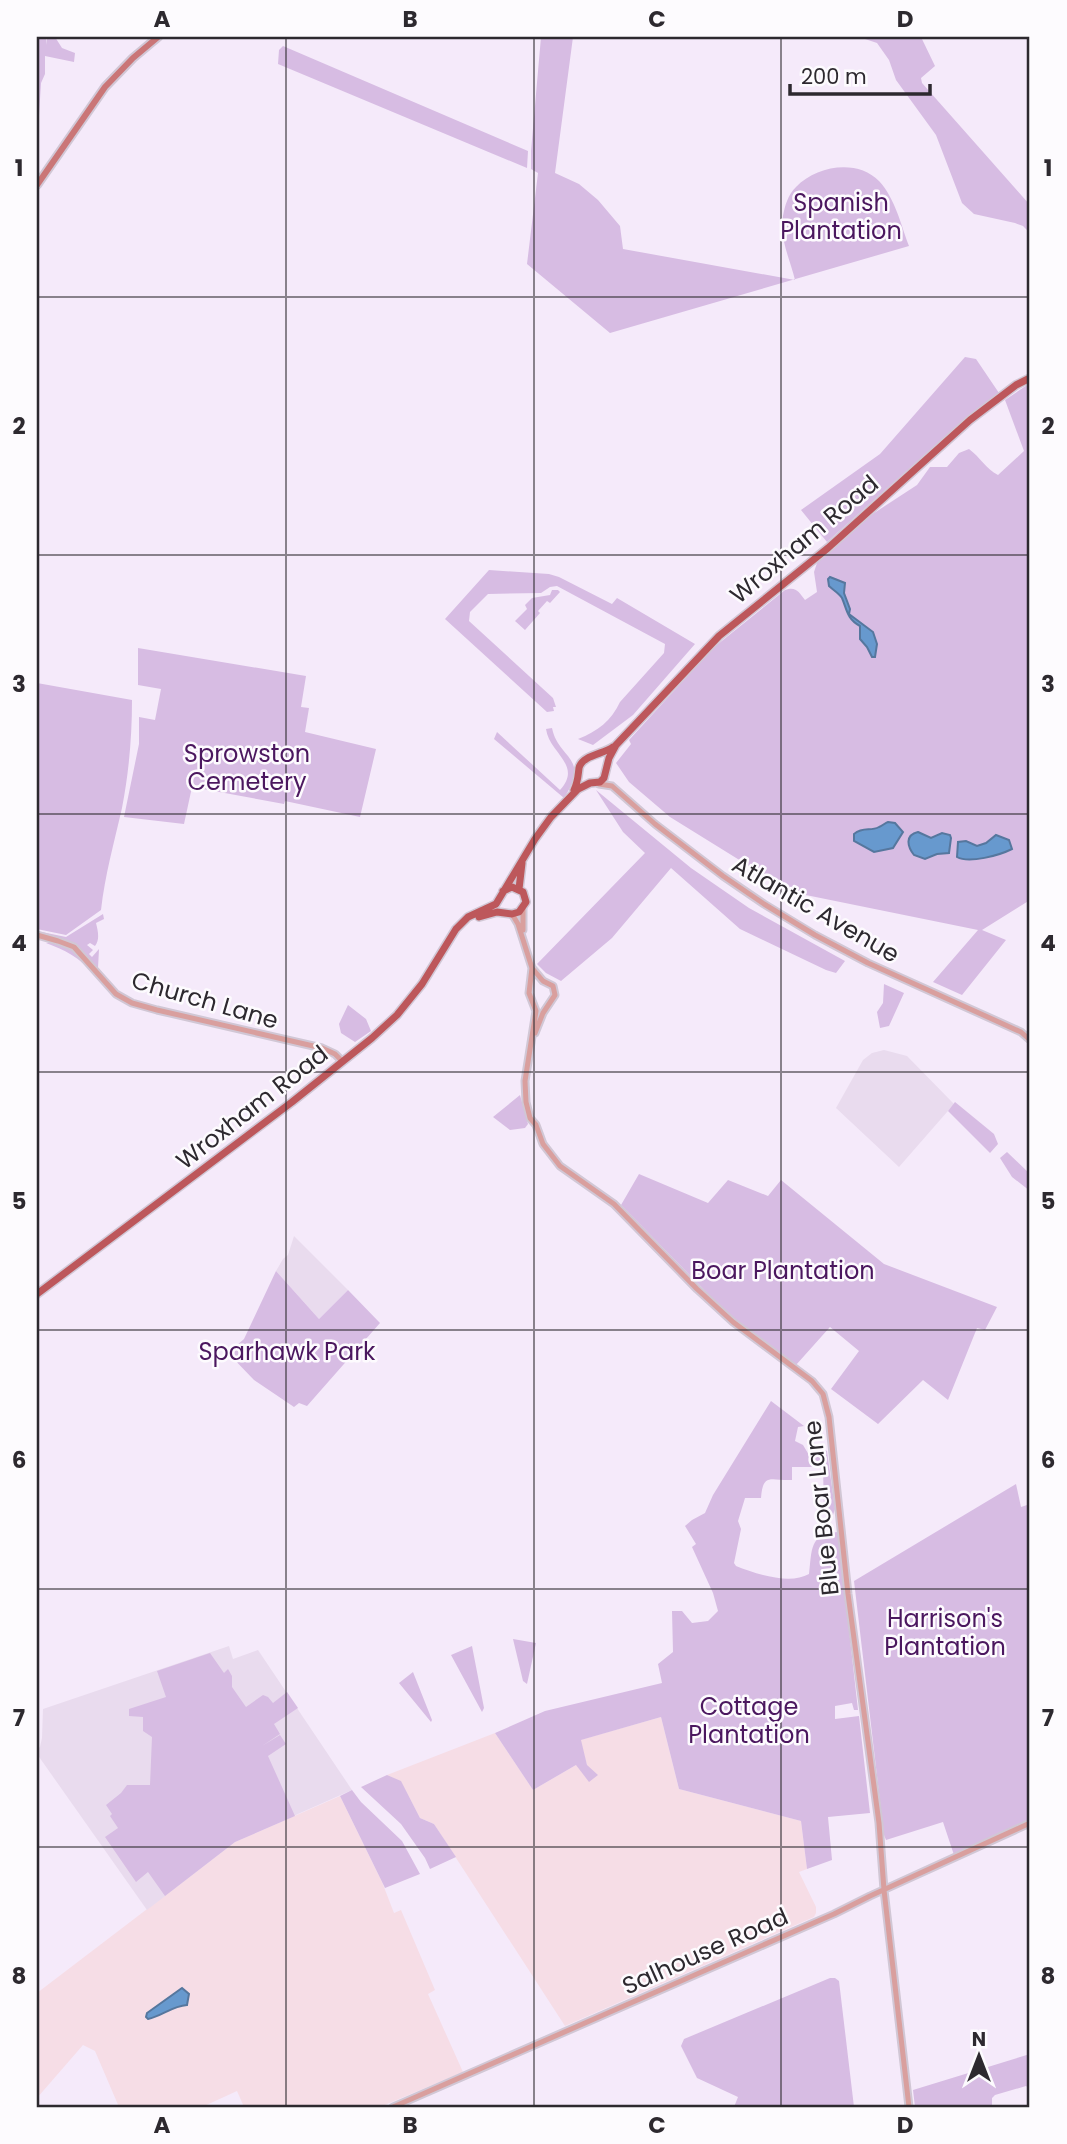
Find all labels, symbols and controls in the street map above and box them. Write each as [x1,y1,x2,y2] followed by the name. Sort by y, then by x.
[154,3,171,35] text: A
[402,3,418,35] text: B
[648,3,666,35] text: C
[897,3,913,35] text: D
[790,52,930,96] scale bar
[801,62,867,91] text: 200 m
[15,152,23,184] text: 1
[1044,152,1052,184] text: 1
[780,186,902,247] park label: Spanish Plantation
[12,410,26,442] text: 2
[1041,410,1055,442] text: 2
[723,467,885,611] street label: Wroxham Road
[12,668,26,700] text: 3
[1041,668,1055,700] text: 3
[184,737,310,798] park label: Sprowston Cemetery
[726,848,906,970] street label: Atlantic Avenue
[11,927,27,959] text: 4
[1040,927,1056,959] text: 4
[128,963,282,1037] street label: Church Lane
[169,1037,335,1177] street label: Wroxham Road
[12,1185,26,1217] text: 5
[1041,1185,1055,1217] text: 5
[691,1254,875,1287] park label: Boar Plantation
[199,1335,376,1368] park label: Sparhawk Park
[795,1419,847,1597] street label: Blue Boar Lane
[12,1444,26,1476] text: 6
[1041,1444,1055,1476] text: 6
[884,1602,1006,1663] park label: Harrison's Plantation
[688,1690,810,1751] park label: Cottage Plantation
[13,1702,25,1734] text: 7
[1042,1702,1054,1734] text: 7
[617,1900,793,2002] street label: Salhouse Road
[12,1960,26,1992] text: 8
[1041,1960,1055,1992] text: 8
[944,2022,1014,2092] north arrow
[972,2026,986,2053] text: N
[154,2109,171,2141] text: A
[402,2109,418,2141] text: B
[648,2109,666,2141] text: C
[897,2109,913,2141] text: D

